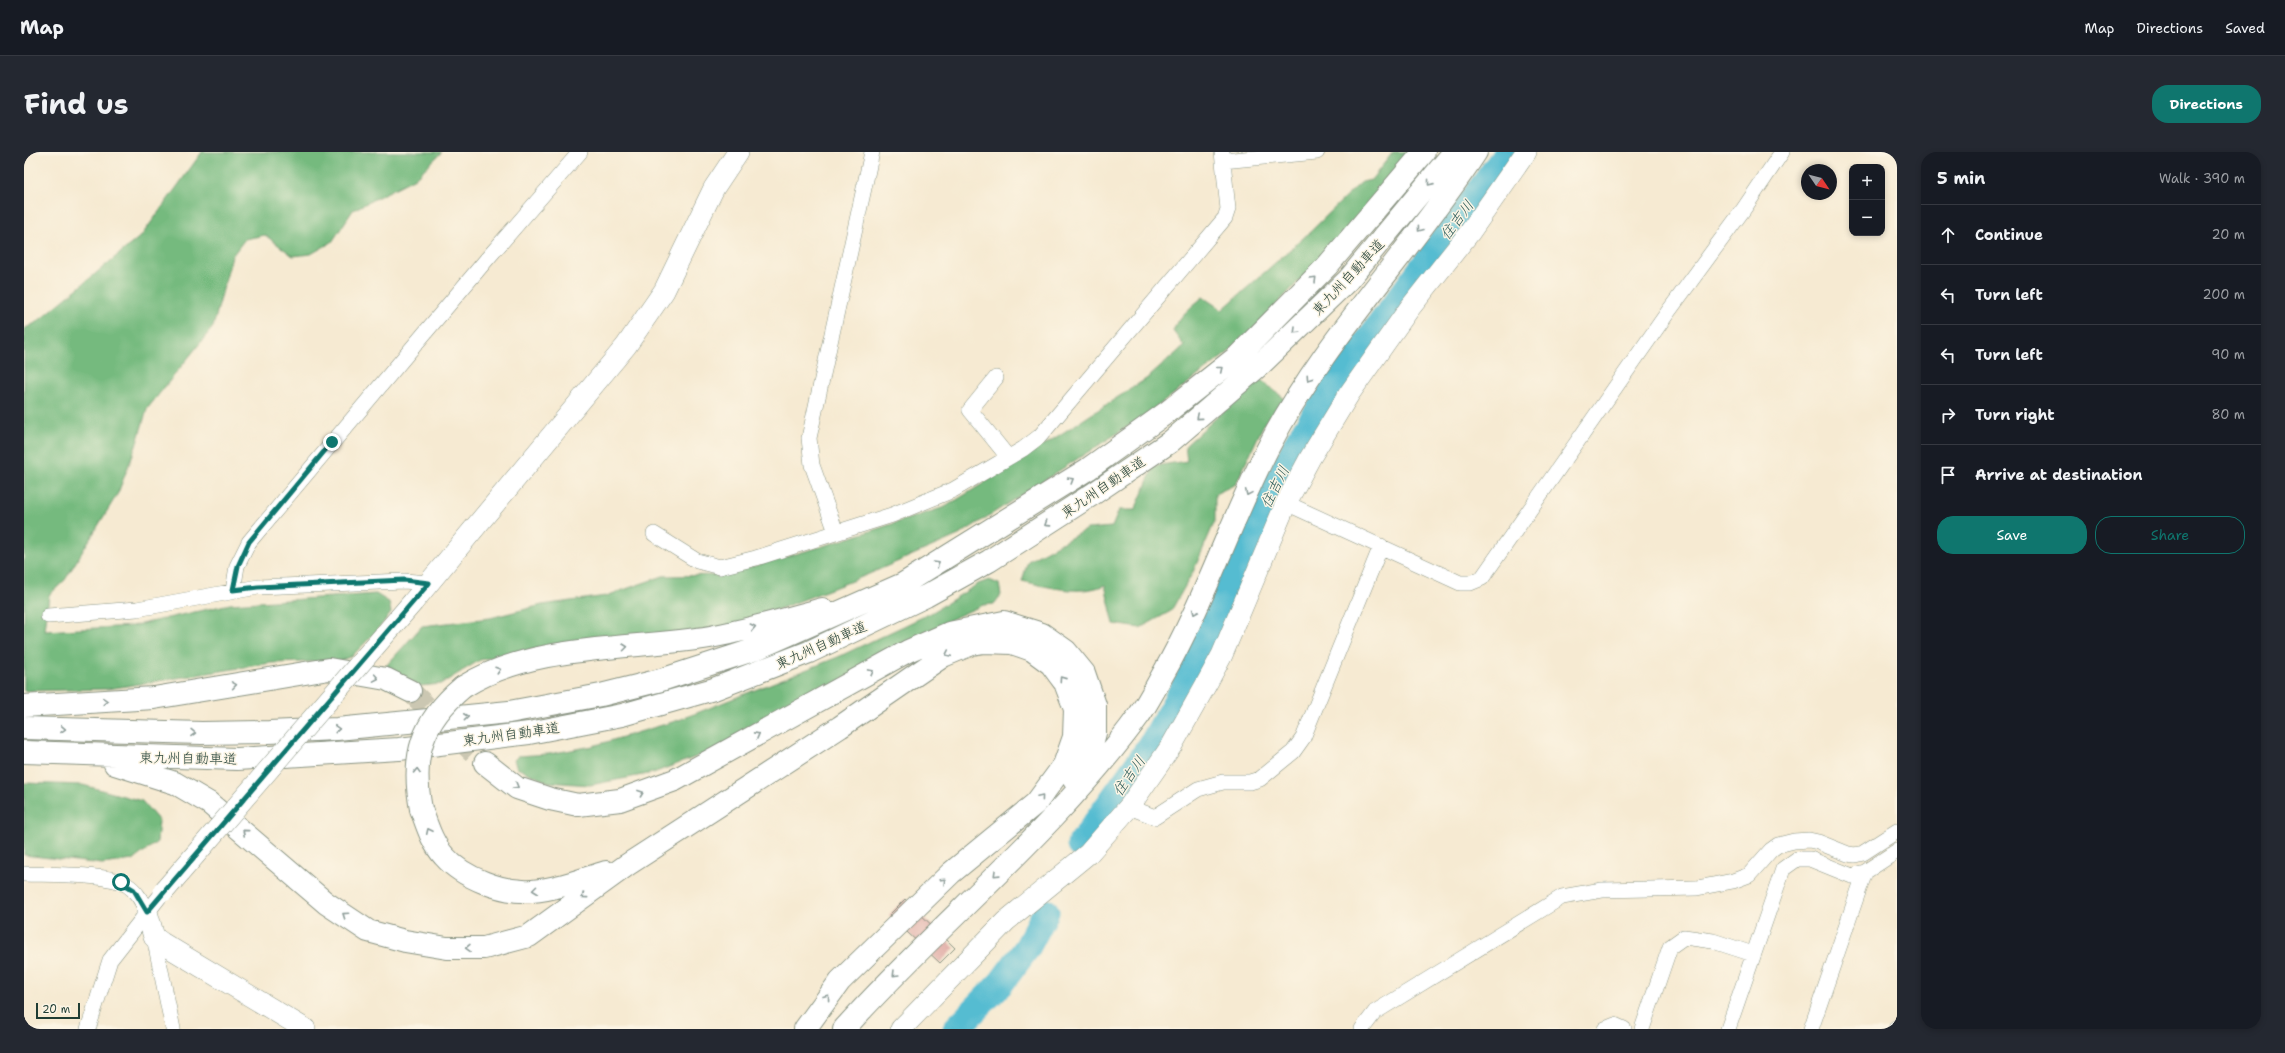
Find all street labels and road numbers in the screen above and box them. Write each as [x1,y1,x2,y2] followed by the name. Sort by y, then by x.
[1308,235,1388,319] street label: 東九州自動車道
[1057,452,1149,522] street label: 東九州自動車道
[773,617,869,673] street label: 東九州自動車道
[461,718,561,750] street label: 東九州自動車道
[139,748,237,768] street label: 東九州自動車道

